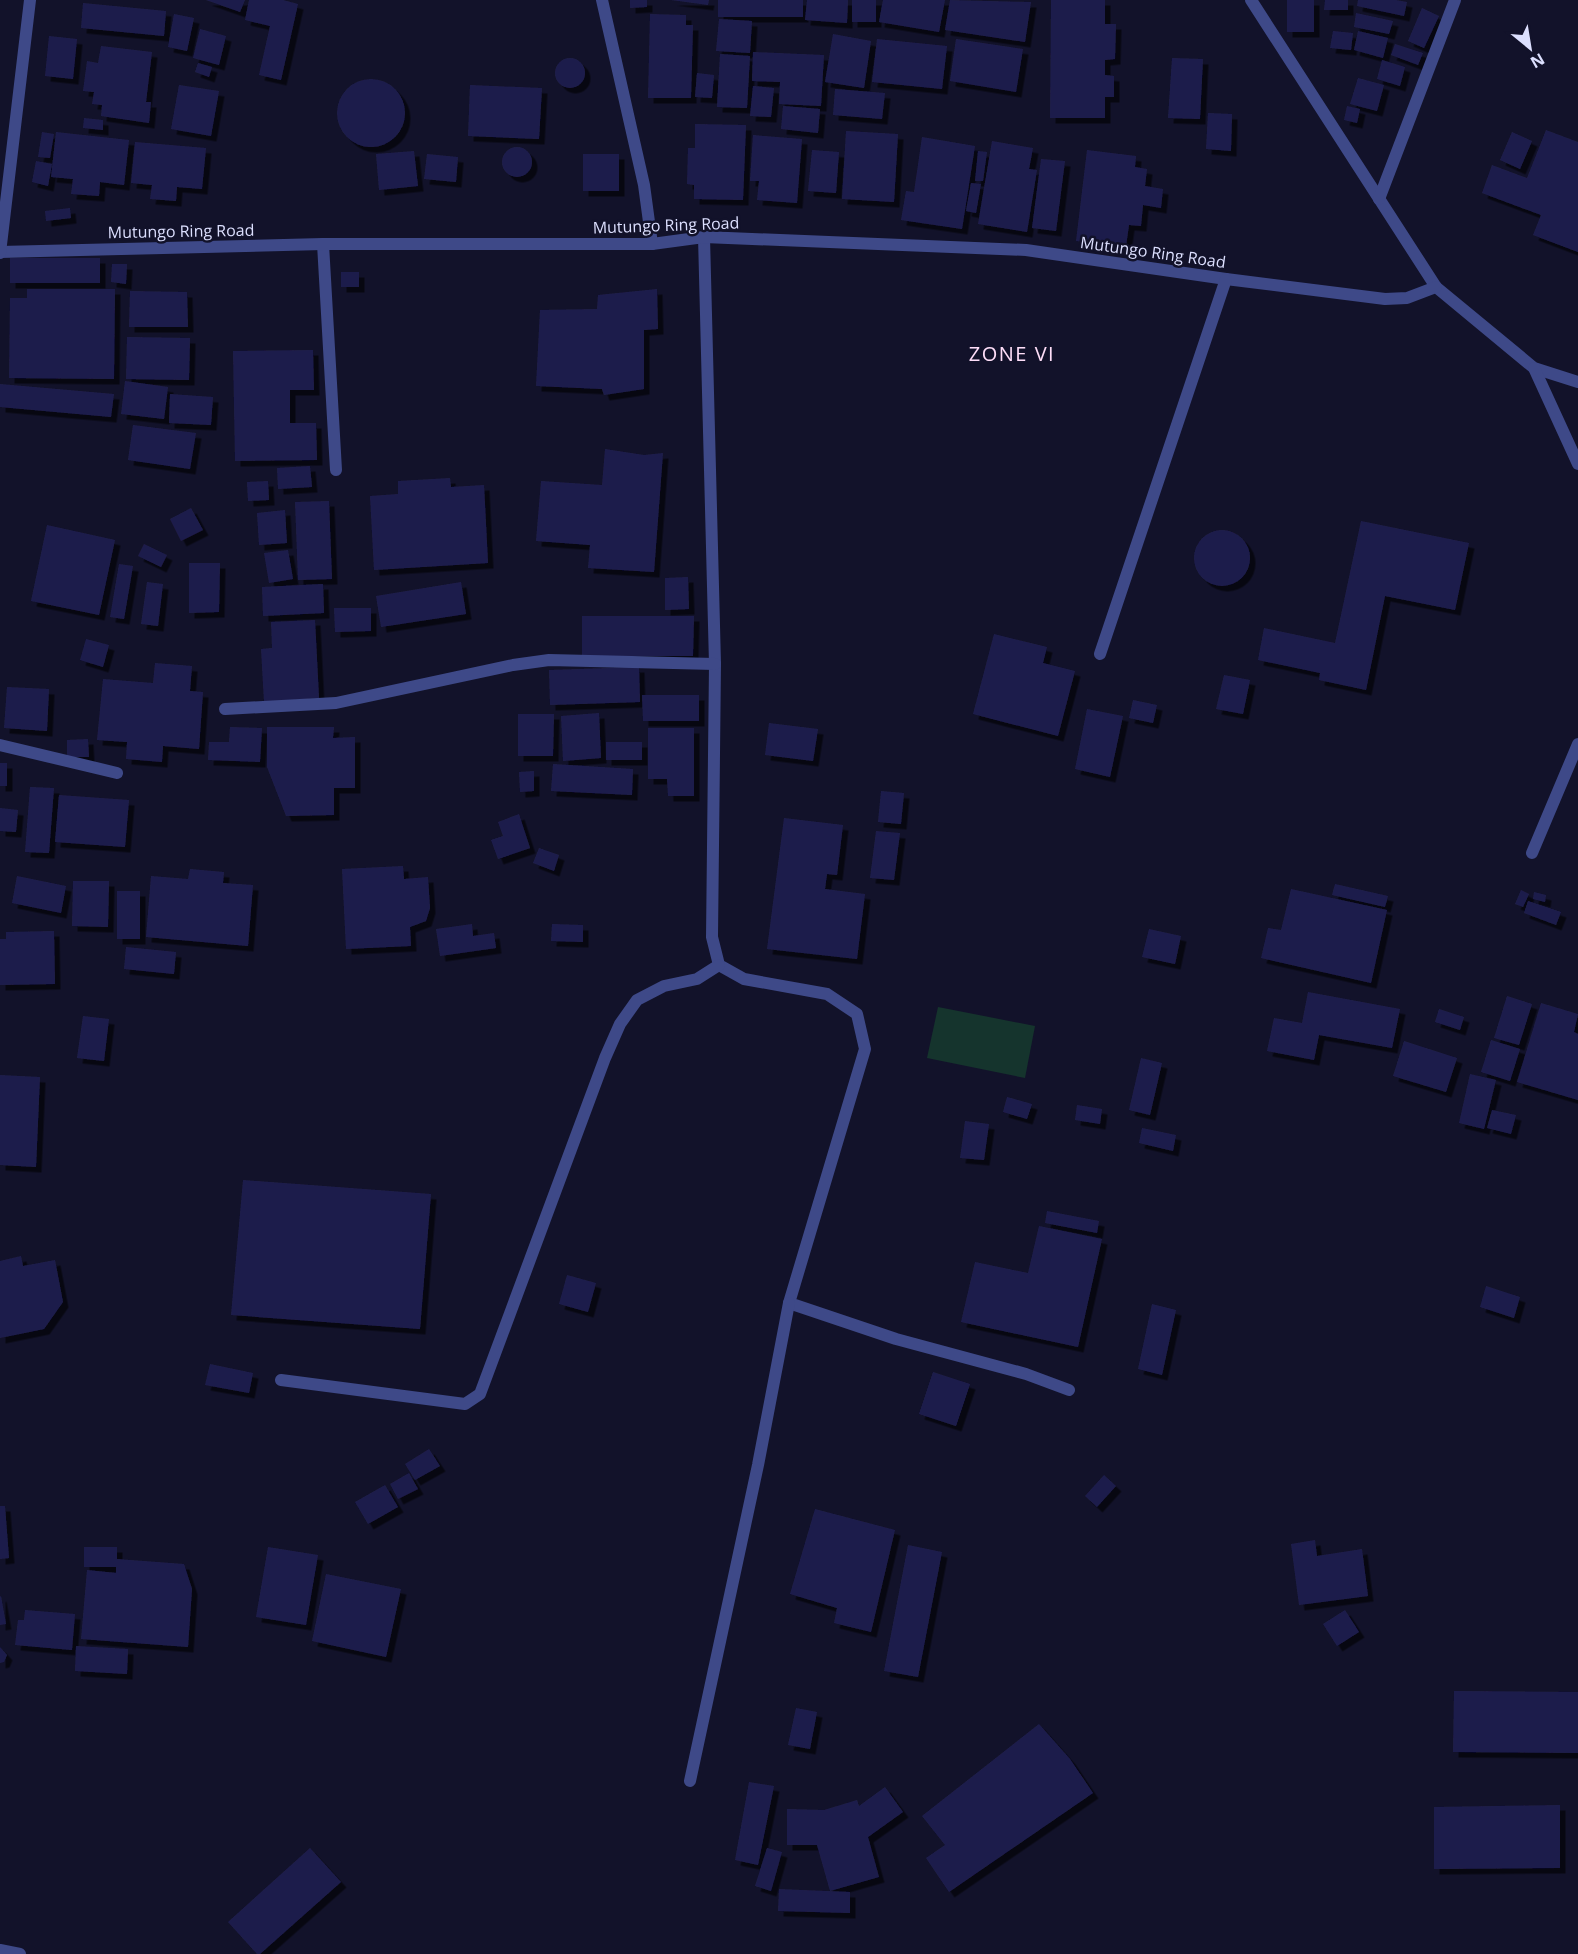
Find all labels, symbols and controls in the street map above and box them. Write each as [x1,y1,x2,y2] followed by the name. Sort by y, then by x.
[1500,18,1560,78] north arrow
[1526,48,1549,74] text: N
[592,211,740,239] street label: Mutungo Ring Road
[107,219,255,243] street label: Mutungo Ring Road
[1079,231,1227,273] street label: Mutungo Ring Road
[969,340,1055,367] district label: ZONE VI

